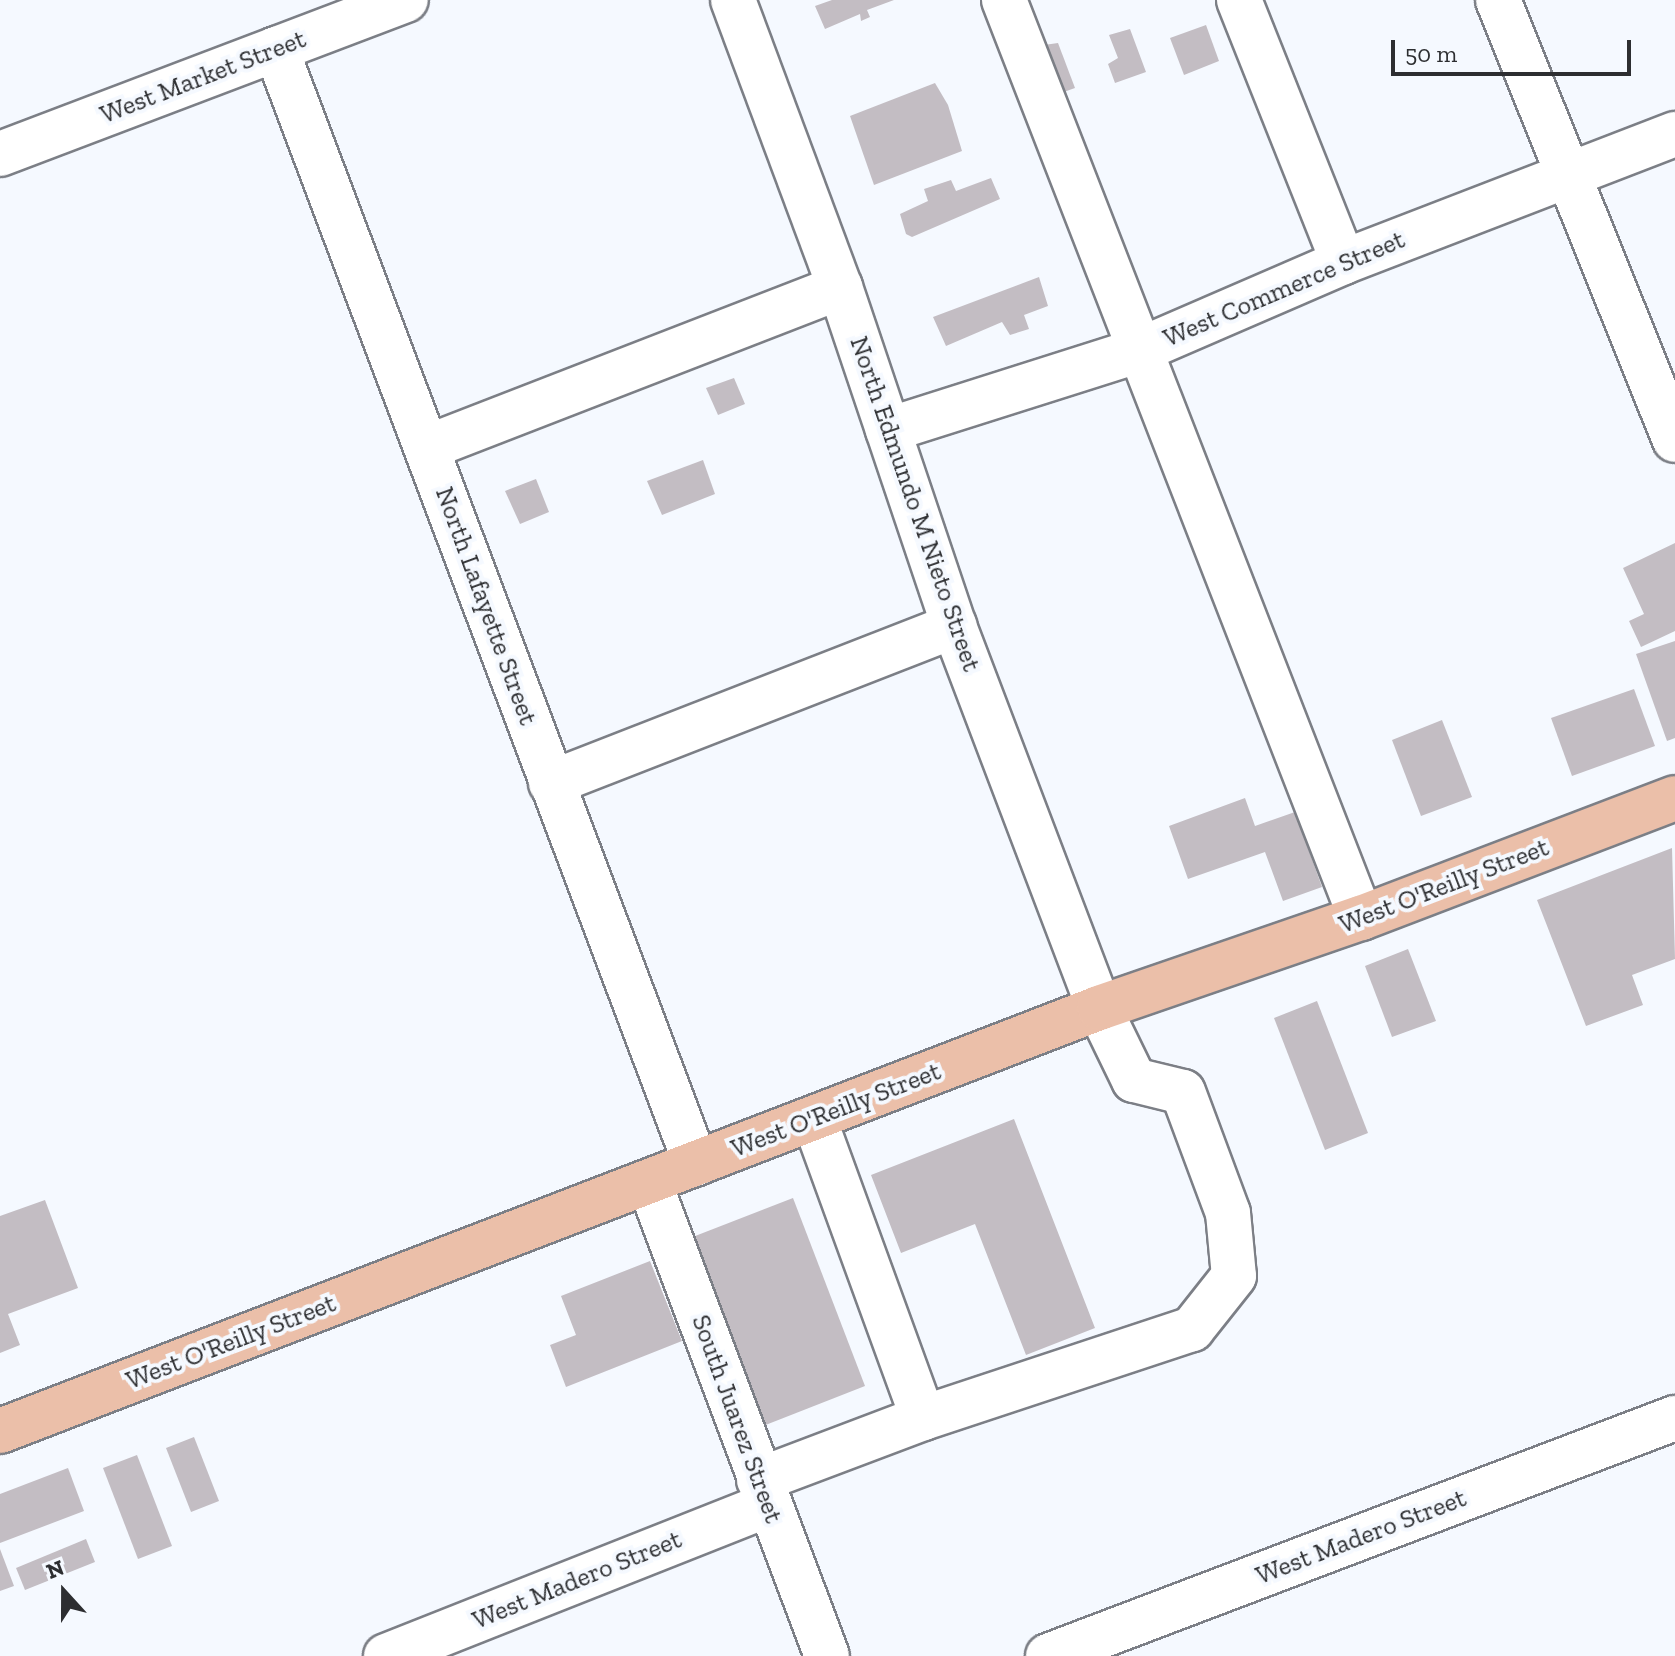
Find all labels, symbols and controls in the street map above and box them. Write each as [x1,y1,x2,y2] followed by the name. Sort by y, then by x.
[96,23,310,131] street label: West Market Street
[1395,24,1635,74] scale bar
[1405,39,1457,68] text: 50 m
[1159,224,1409,354] street label: West Commerce Street
[843,332,987,676] street label: North Edmundo M Nieto Street
[428,483,544,729] street label: North Lafayette Street
[1335,832,1553,940] street label: West O'Reilly Street
[727,1056,945,1164] street label: West O'Reilly Street
[122,1288,340,1396] street label: West O'Reilly Street
[685,1310,789,1528] street label: South Juarez Street
[1251,1483,1471,1591] street label: West Madero Street
[468,1524,686,1636] street label: West Madero Street
[24,1552,104,1632] north arrow
[43,1554,68,1585] text: N

